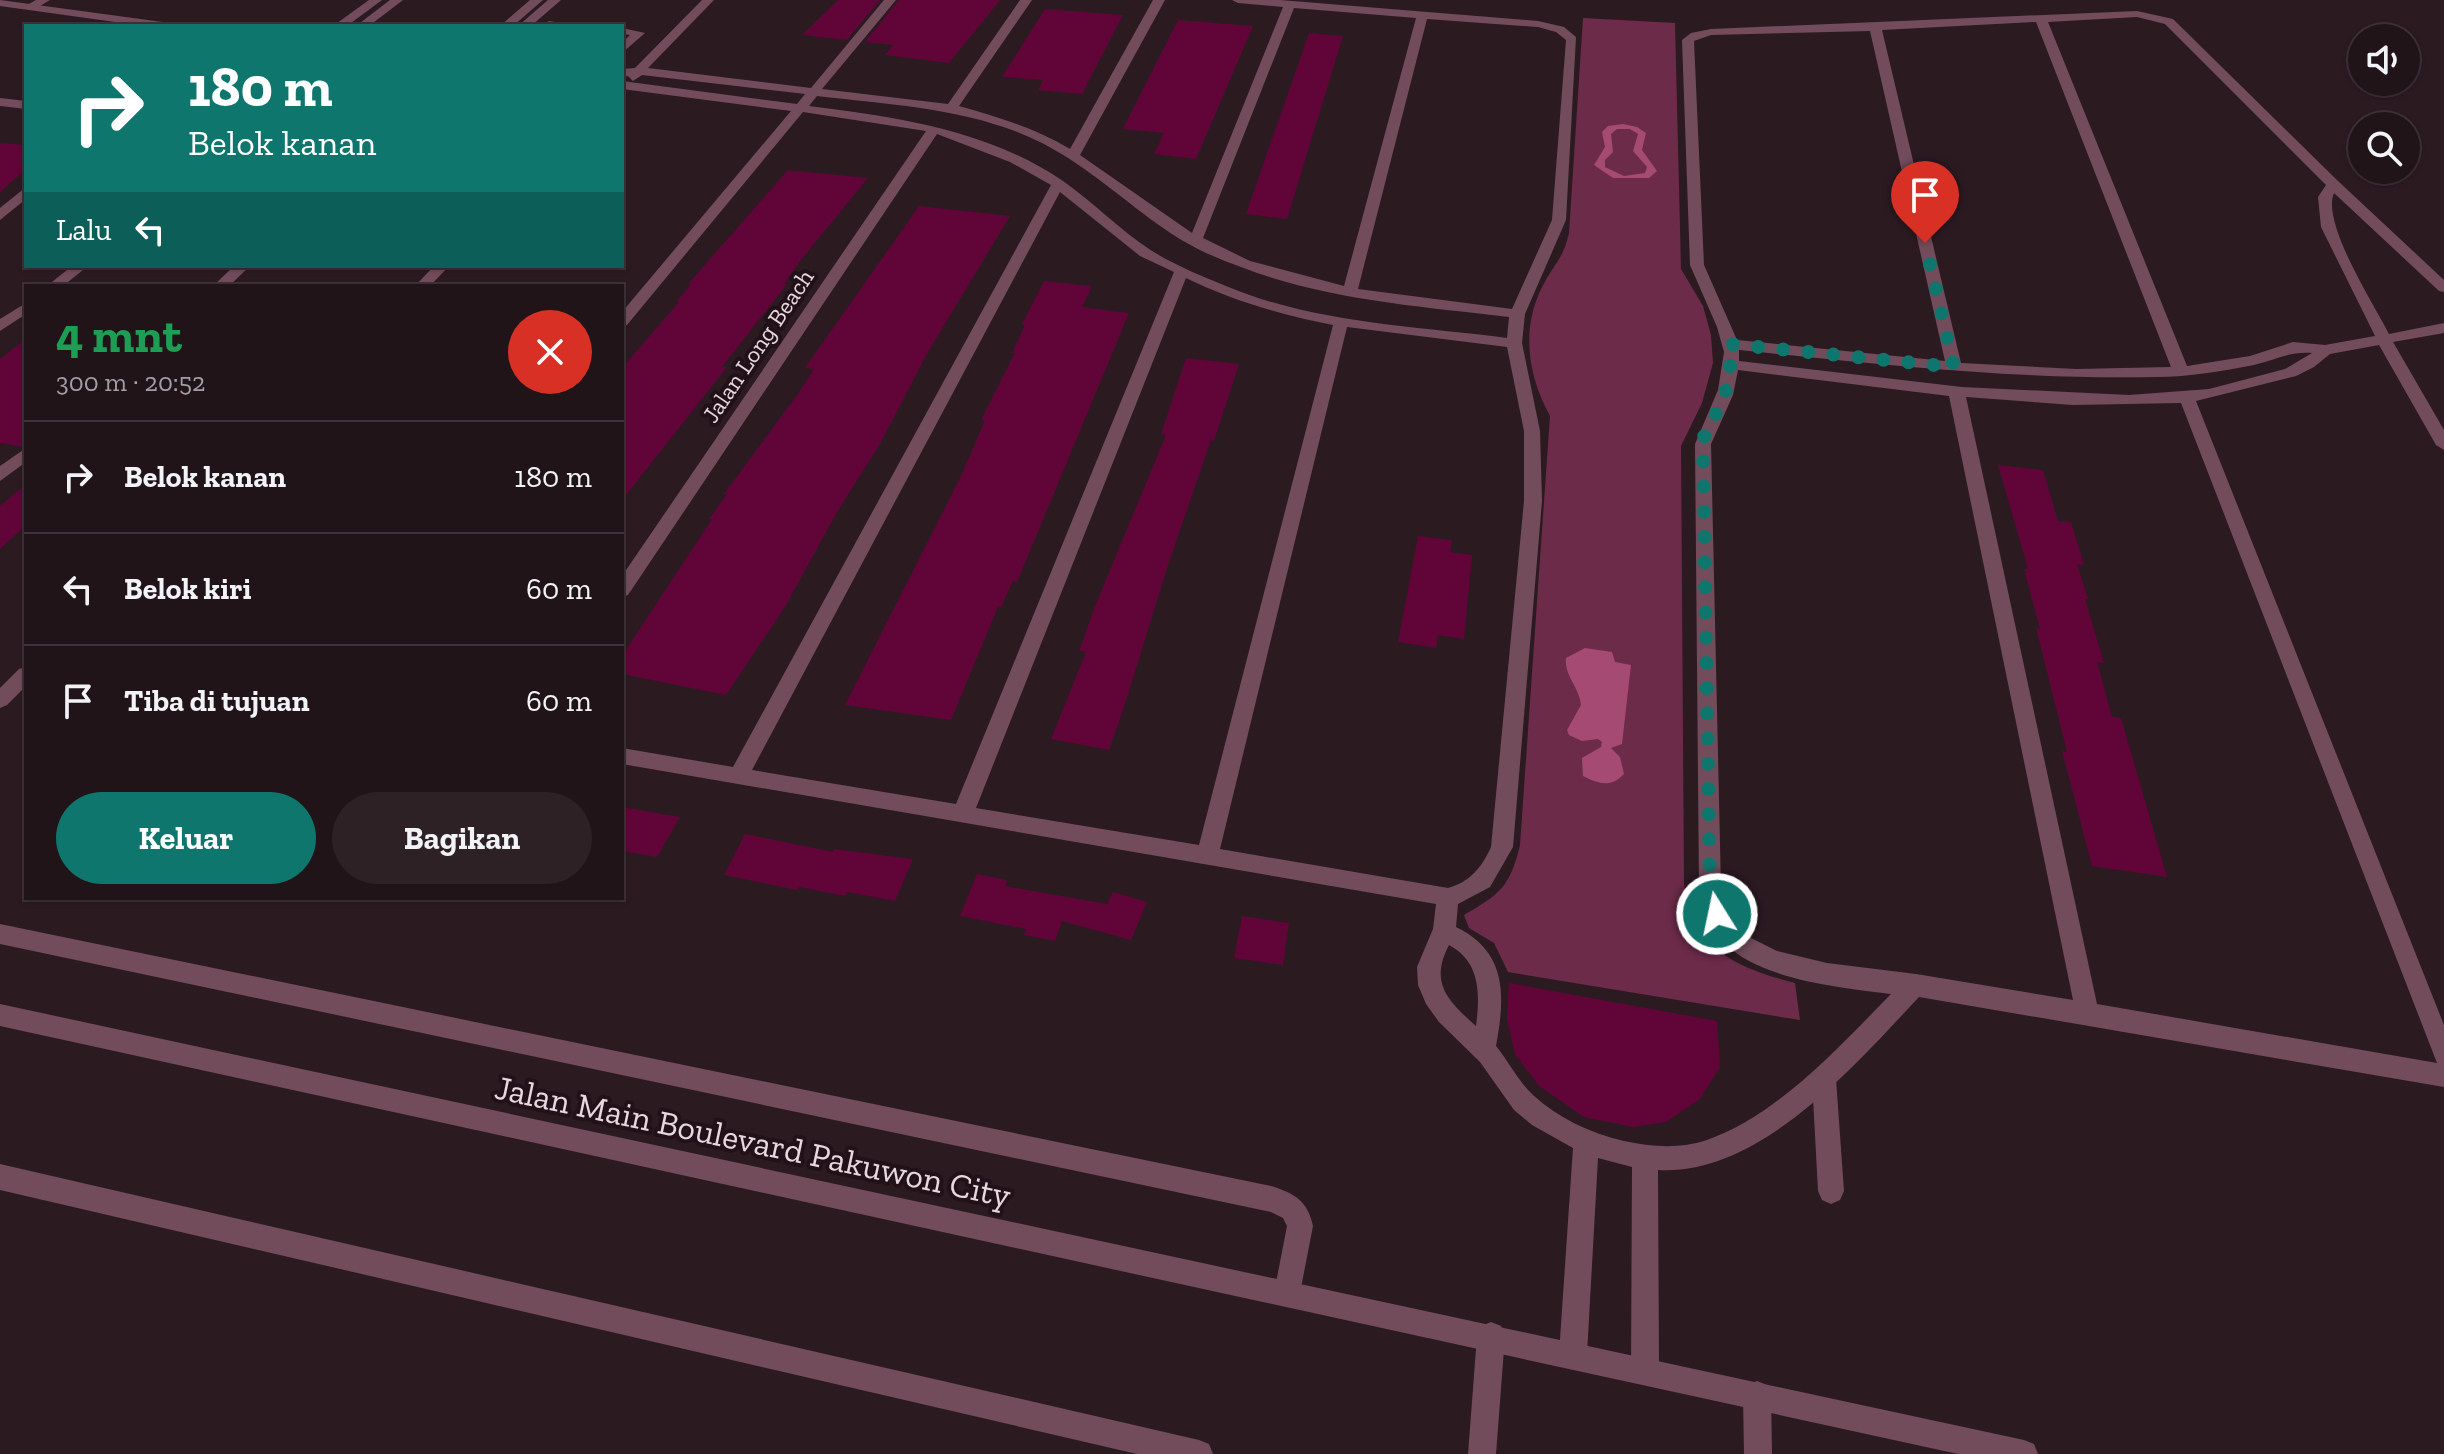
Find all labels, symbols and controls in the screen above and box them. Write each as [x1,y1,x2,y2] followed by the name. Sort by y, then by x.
[2348,24,2420,184] map controls
[2348,24,2420,96] button: sound
[188,53,333,120] text: 180 m
[56,56,160,160] icon: right
[2348,112,2420,184] button: search
[188,121,376,164] text: Belok kanan
[1891,161,1959,243] pin
[1903,173,1947,217] icon: arrive
[128,208,172,252] icon: left
[56,212,112,248] text: Lalu
[696,263,820,428] street label: Jalan Long Beach
[56,307,182,364] text: 4 mnt
[508,310,592,394] button: close
[56,366,205,398] text: 300 m · 20:52
[56,455,100,499] icon: right
[124,459,286,495] text: Belok kanan
[514,459,592,495] text: 180 m
[56,567,100,611] icon: left
[124,571,251,607] text: Belok kiri
[526,571,592,607] text: 60 m
[56,679,100,723] icon: arrive
[124,683,309,719] text: Tiba di tujuan
[526,683,592,719] text: 60 m
[56,792,316,884] button: Keluar
[332,792,592,884] button: Bagikan
[1675,872,1759,956] position arrow
[491,1067,1015,1216] street label: Jalan Main Boulevard Pakuwon City

